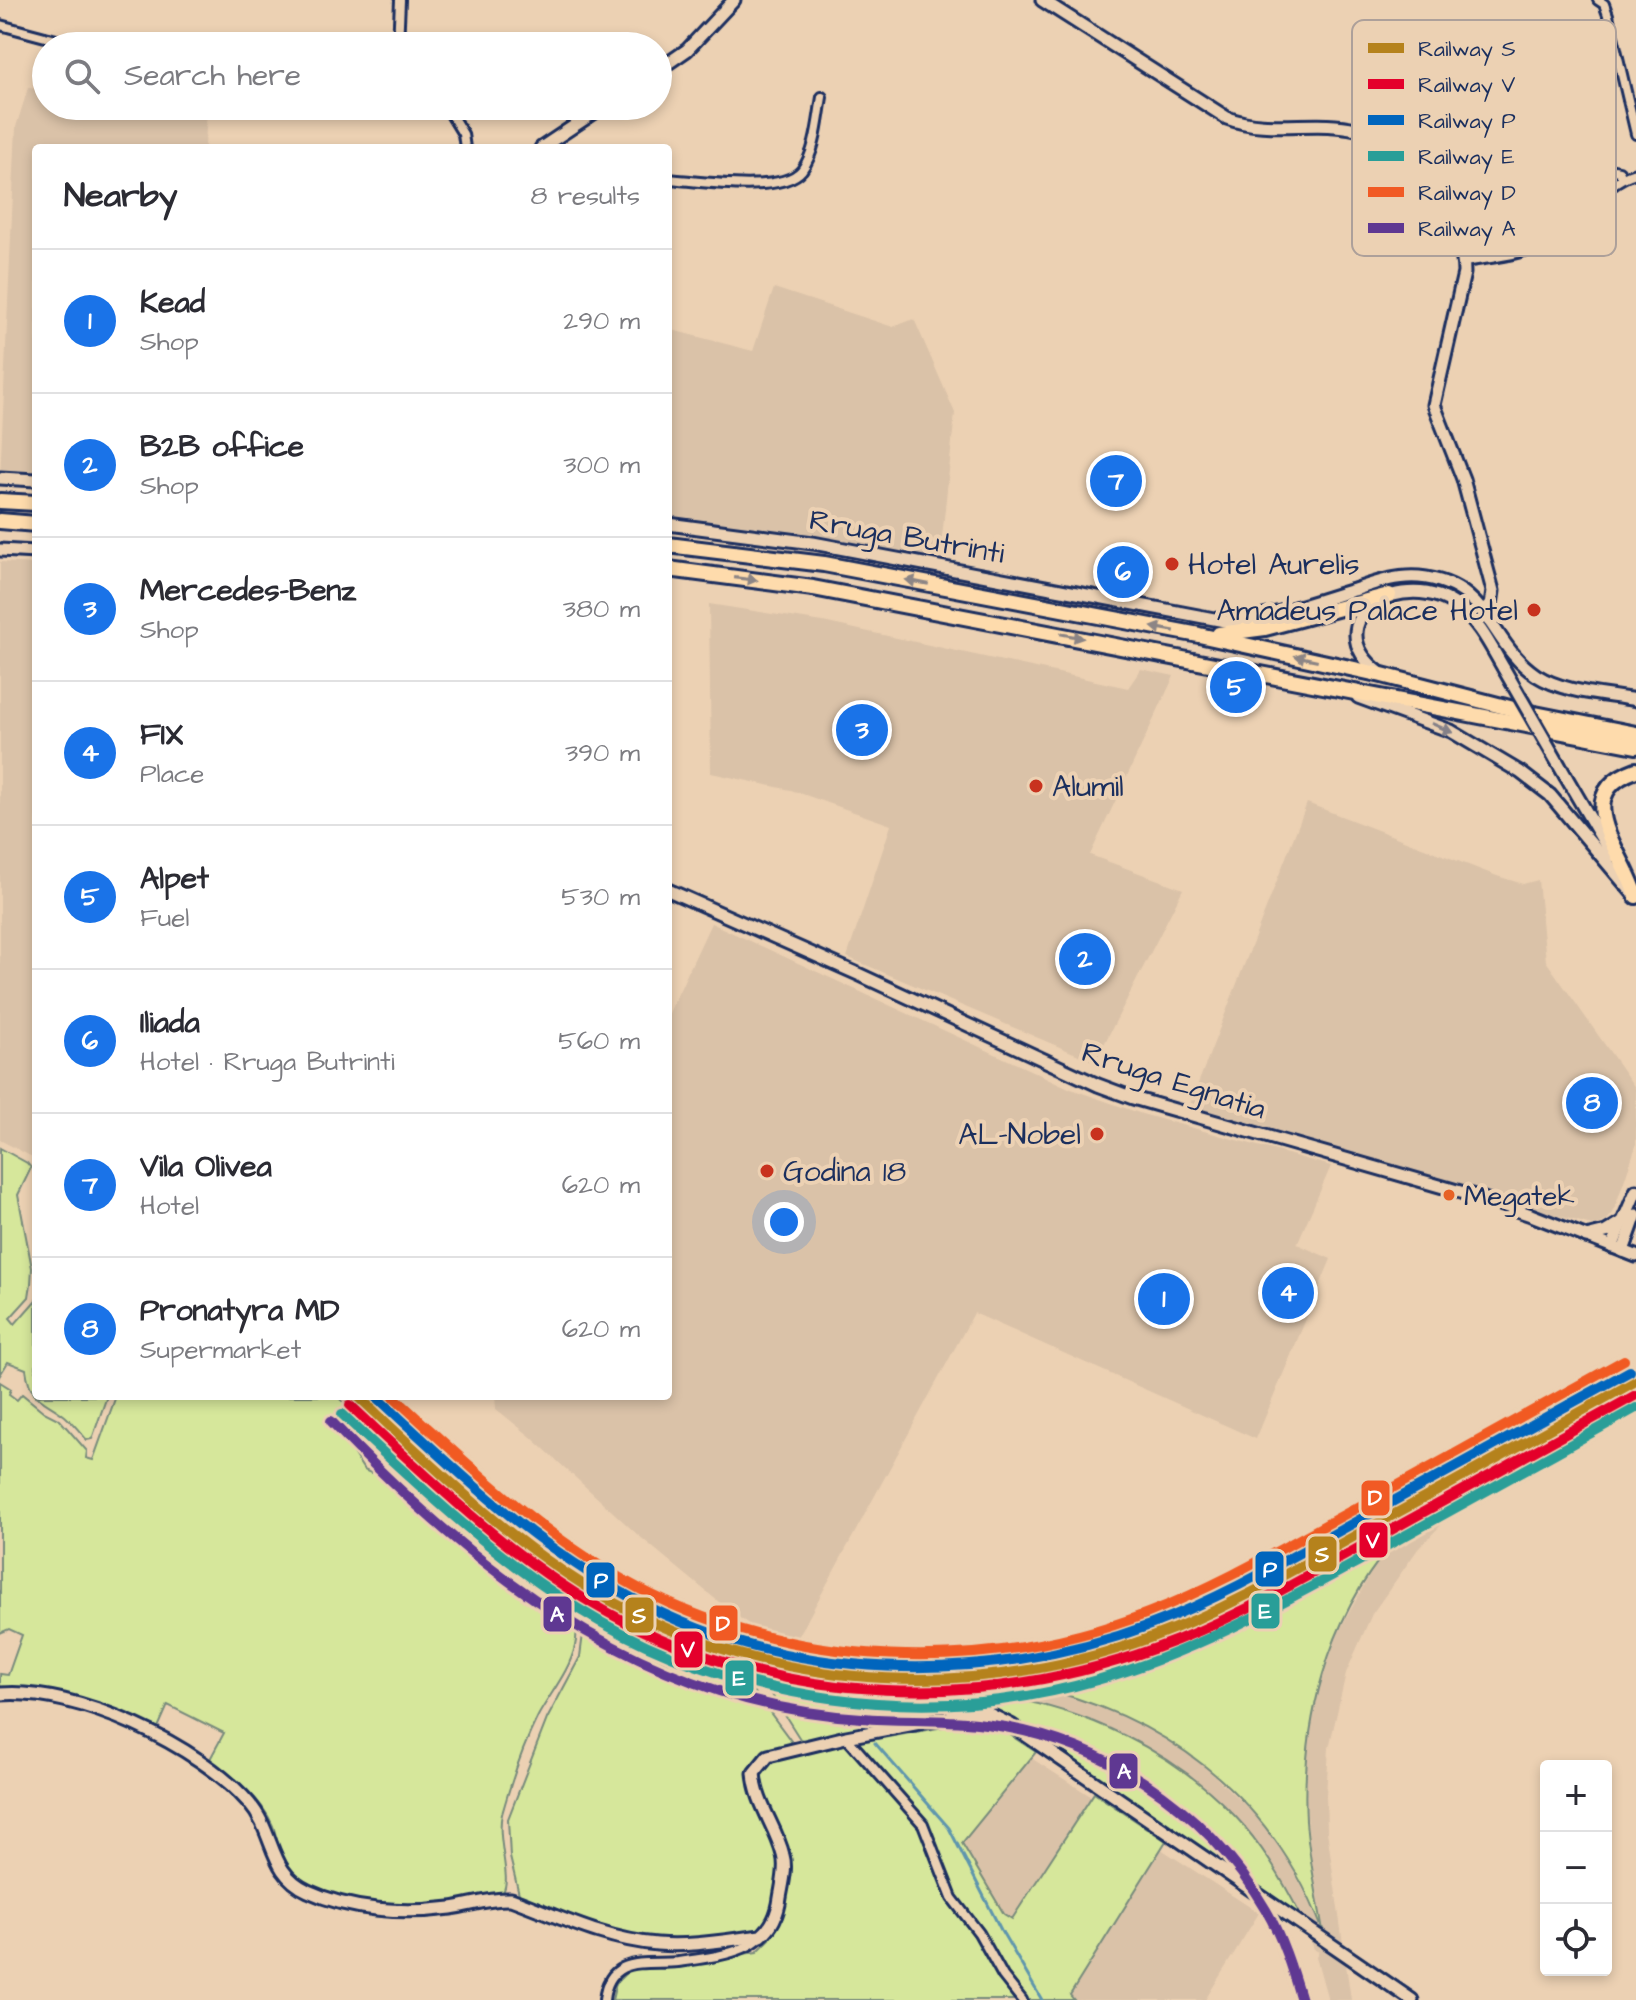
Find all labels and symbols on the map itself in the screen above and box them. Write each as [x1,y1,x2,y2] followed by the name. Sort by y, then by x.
[1352,20,1616,256] legend
[1418,34,1516,66] text: Railway S
[1418,70,1516,102] text: Railway V
[1418,106,1516,138] text: Railway P
[1418,142,1515,174] text: Railway E
[1418,178,1516,210] text: Railway D
[1418,214,1516,246] text: Railway A
[1090,451,1142,511] pin: 7
[806,499,1008,576] street label: Rruga Butrinti
[1097,542,1149,602] pin: 6
[1188,544,1360,586] place label: Hotel Aurelis
[1163,555,1181,573] marker: Hotel Aurelis
[734,573,759,586] one-way arrow
[904,575,929,588] one-way arrow
[1217,590,1518,632] place label: Amadeus Palace Hotel
[1525,601,1543,619] marker: Amadeus Palace Hotel
[1150,622,1175,634] one-way arrow
[1059,631,1084,643] one-way arrow
[1293,651,1318,664] one-way arrow
[1210,657,1262,717] pin: 5
[836,700,888,760] pin: 3
[1430,721,1453,735] one-way arrow
[1052,766,1124,808] place label: Alumil
[1027,777,1045,795] marker: Alumil
[1059,929,1111,989] pin: 2
[1076,1031,1271,1131] street label: Rruga Egnatia
[1566,1073,1618,1133] pin: 8
[958,1114,1081,1156] place label: AL-Nobel
[1088,1125,1106,1143] marker: AL-Nobel
[783,1151,906,1193] place label: Godina 18
[758,1162,776,1180] marker: Godina 18
[1464,1177,1575,1217] place label: Megatek
[1441,1187,1457,1203] marker: Megatek
[764,1202,804,1242] your location
[1262,1263,1314,1323] pin: 4
[1138,1269,1190,1329] pin: 1
[1360,1479,1391,1517] line badge: D
[1368,1483,1383,1514] text: D
[1358,1521,1389,1559] line badge: V
[1365,1526,1380,1557] text: V
[1307,1535,1338,1573] line badge: S
[1314,1540,1329,1571] text: S
[1254,1550,1285,1588] line badge: P
[1263,1555,1278,1586] text: P
[585,1561,616,1599] line badge: P
[594,1566,609,1597] text: P
[1250,1592,1281,1630] line badge: E
[542,1595,573,1633] line badge: A
[624,1596,655,1634] line badge: S
[1258,1597,1272,1628] text: E
[550,1600,565,1631] text: A
[631,1601,646,1632] text: S
[708,1604,739,1642] line badge: D
[716,1609,731,1640] text: D
[673,1630,704,1669] line badge: V
[680,1635,695,1666] text: V
[724,1659,755,1697] line badge: E
[732,1664,746,1695] text: E
[1108,1752,1139,1790] line badge: A
[1117,1757,1132,1788] text: A

